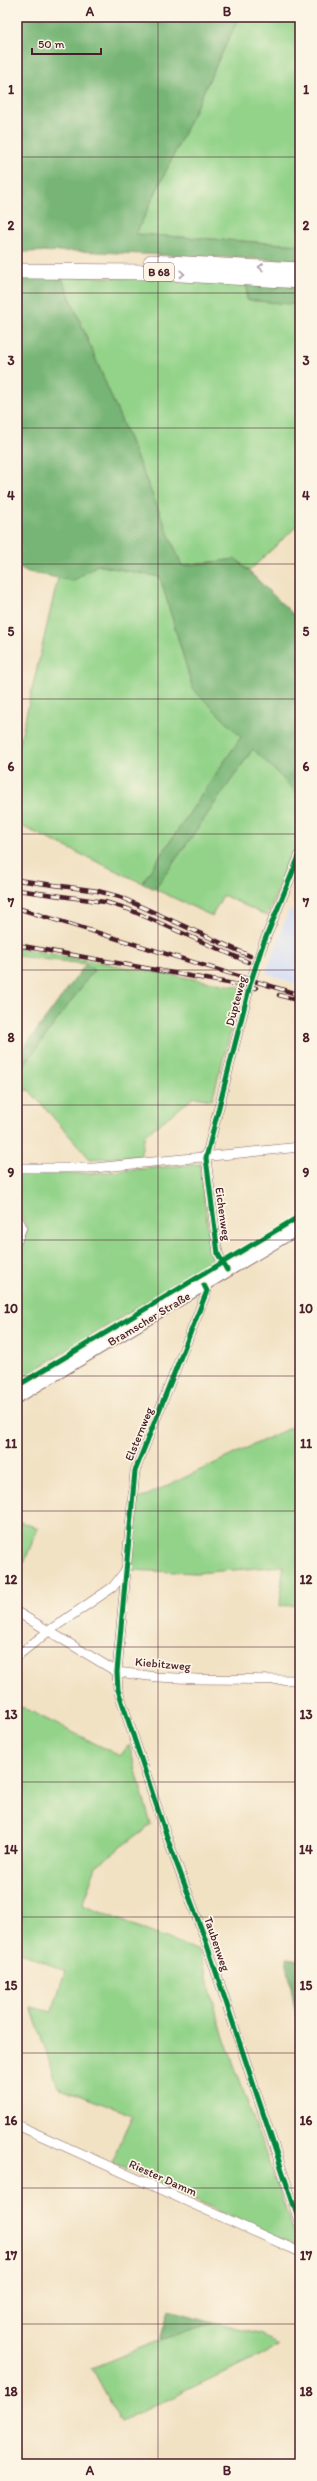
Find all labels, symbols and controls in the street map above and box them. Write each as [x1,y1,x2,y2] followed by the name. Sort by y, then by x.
[85,4,95,19] text: A
[223,4,232,19] text: B
[32,30,101,56] scale bar
[38,37,64,51] text: 50 m
[8,82,14,97] text: 1
[303,82,309,97] text: 1
[8,218,15,233] text: 2
[303,218,310,233] text: 2
[258,262,264,271] one-way arrow
[144,263,174,281] road number: B 68
[179,269,185,278] one-way arrow
[7,353,15,368] text: 3
[302,353,310,368] text: 3
[7,488,15,503] text: 4
[302,488,310,503] text: 4
[8,624,15,639] text: 5
[303,624,310,639] text: 5
[8,759,15,774] text: 6
[303,759,310,774] text: 6
[7,895,15,910] text: 7
[302,895,310,910] text: 7
[223,974,250,1028] street label: Düpteweg
[7,1030,15,1045] text: 8
[302,1030,310,1045] text: 8
[8,1165,15,1180] text: 9
[303,1165,310,1180] text: 9
[212,1186,234,1243] street label: Eichenweg
[105,1289,193,1349] street label: Bramscher Straße
[4,1301,18,1316] text: 10
[299,1301,313,1316] text: 10
[122,1404,156,1463] street label: Elsternweg
[5,1436,17,1451] text: 11
[300,1436,312,1451] text: 11
[5,1572,18,1587] text: 12
[300,1572,313,1587] text: 12
[135,1655,192,1673] street label: Kiebitzweg
[4,1707,18,1722] text: 13
[299,1707,313,1722] text: 13
[4,1842,18,1857] text: 14
[299,1842,313,1857] text: 14
[201,1915,233,1974] street label: Taubenweg
[5,1978,18,1993] text: 15
[300,1978,313,1993] text: 15
[5,2113,18,2128] text: 16
[300,2113,313,2128] text: 16
[127,2157,200,2199] street label: Riester Damm
[5,2248,18,2263] text: 17
[300,2248,313,2263] text: 17
[4,2384,18,2399] text: 18
[299,2384,313,2399] text: 18
[85,2463,95,2478] text: A
[223,2463,232,2478] text: B

